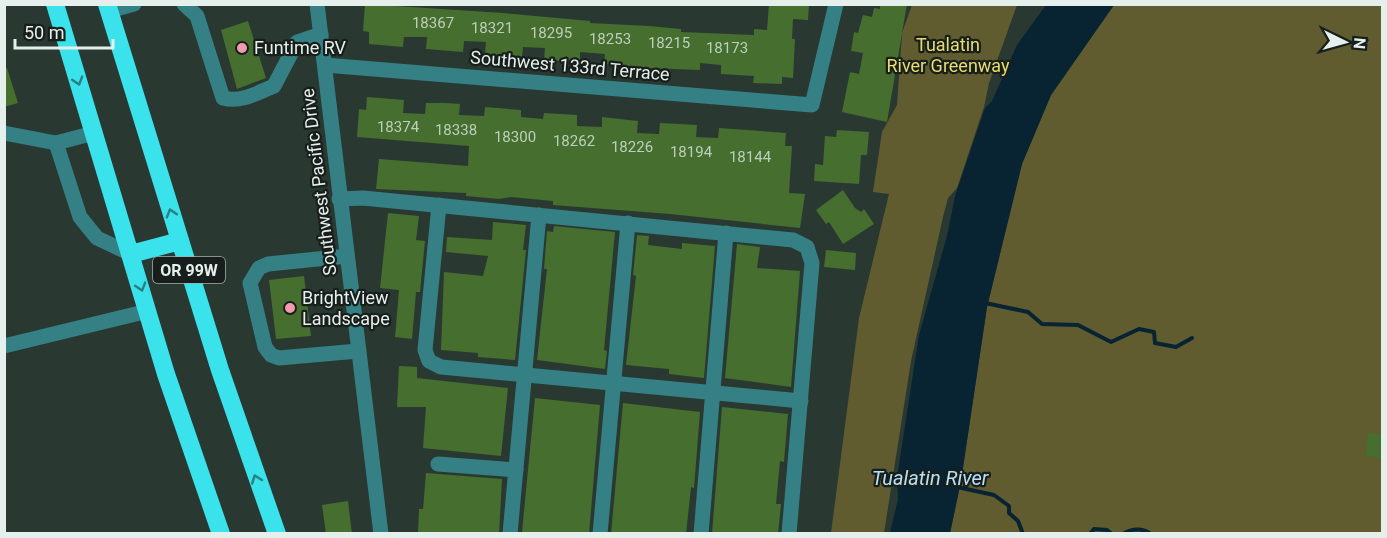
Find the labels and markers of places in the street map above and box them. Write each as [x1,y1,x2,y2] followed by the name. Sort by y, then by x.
[254,37,347,58] place label: Funtime RV
[235,41,249,55] marker: Funtime RV
[302,287,390,329] place label: BrightView Landscape
[283,301,297,315] marker: BrightView Landscape

